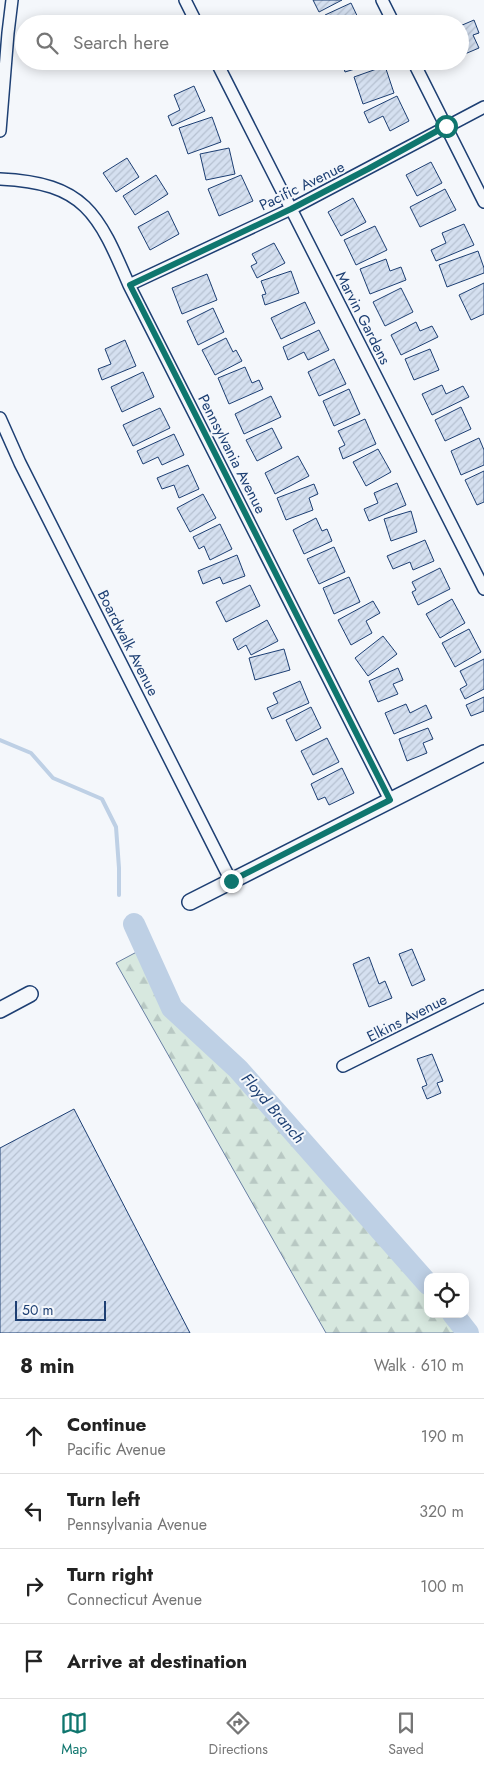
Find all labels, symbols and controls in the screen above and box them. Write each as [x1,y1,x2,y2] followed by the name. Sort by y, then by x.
[15,15,469,70] search box
[33,29,61,57] icon: search
[73,29,169,56] text: Search here
[435,115,458,138] route start
[256,156,349,216] street label: Pacific Avenue
[330,268,396,368] street label: Marvin Gardens
[192,391,272,518] street label: Pennsylvania Avenue
[92,586,164,700] street label: Boardwalk Avenue
[220,870,243,893] route end
[363,988,451,1048] street label: Elkins Avenue
[236,1068,310,1148] water label: Floyd Branch
[424,1273,469,1318] map controls
[424,1273,469,1318] button: locate
[15,1298,106,1321] scale bar
[22,1300,53,1320] text: 50 m
[20,1351,75,1381] text: 8 min
[374,1354,464,1377] text: Walk · 610 m
[67,1411,146,1438] text: Continue
[20,1422,48,1450] icon: ahead
[421,1425,464,1448] text: 190 m
[67,1438,166,1461] text: Pacific Avenue
[67,1486,140,1513] text: Turn left
[20,1497,48,1525] icon: left
[419,1500,464,1523] text: 320 m
[67,1513,207,1536] text: Pennsylvania Avenue
[67,1561,153,1588] text: Turn right
[20,1572,48,1600] icon: right
[420,1575,464,1598] text: 100 m
[67,1588,202,1611] text: Connecticut Avenue
[20,1647,48,1675] icon: arrive
[67,1648,247,1675] text: Arrive at destination
[60,1709,88,1759] tab: Map
[209,1709,268,1759] tab: Directions
[388,1709,424,1759] tab: Saved

